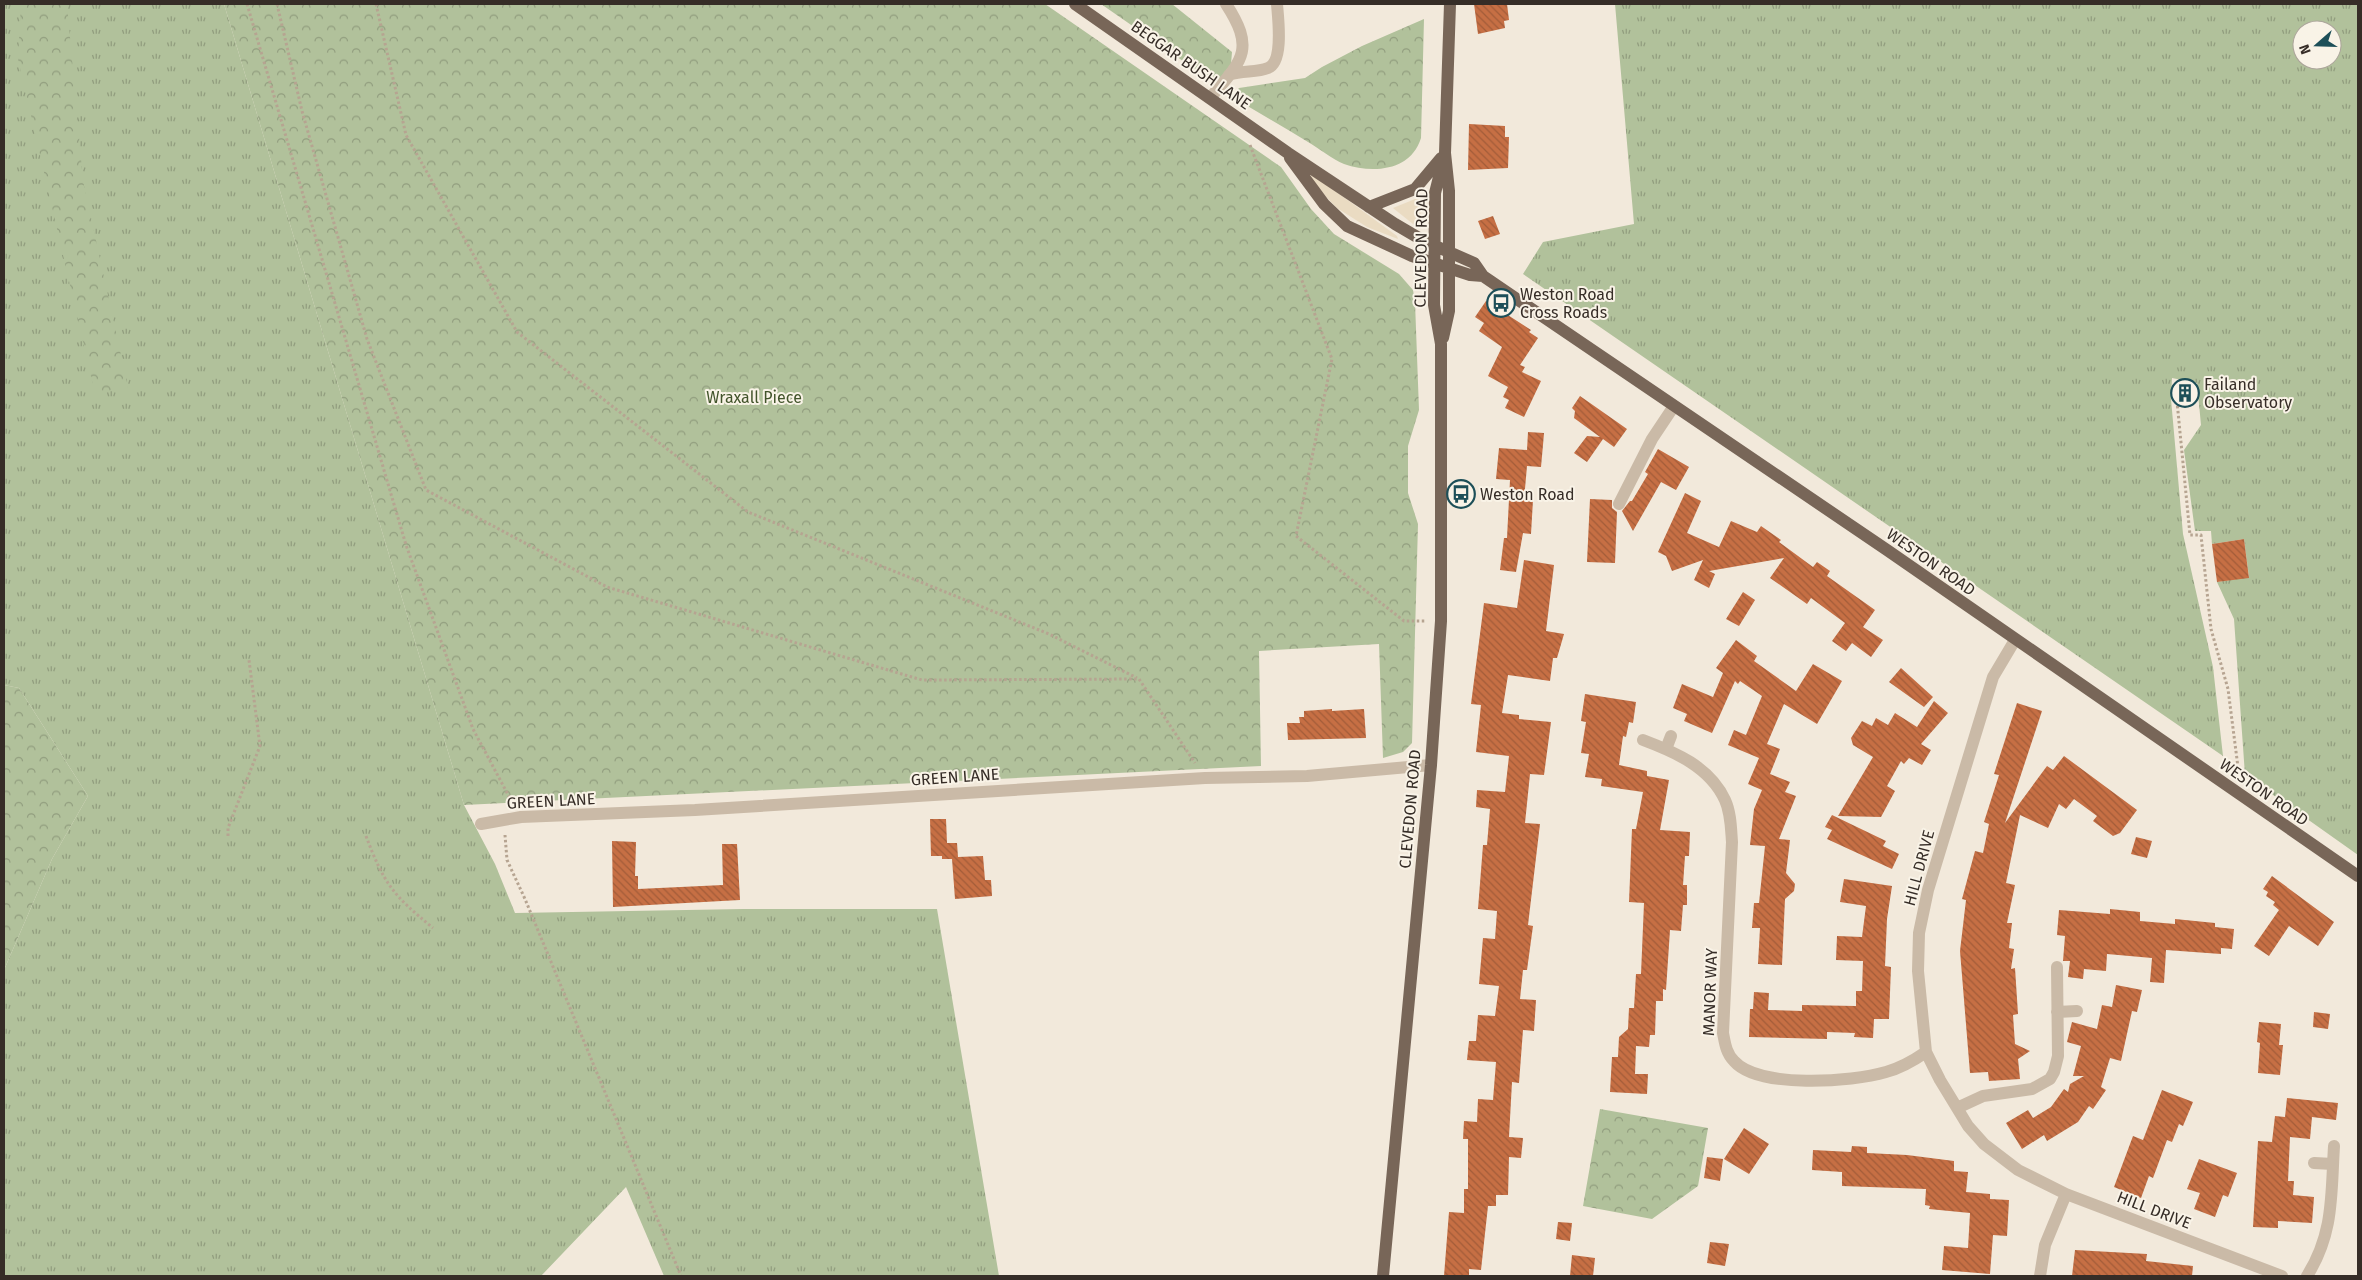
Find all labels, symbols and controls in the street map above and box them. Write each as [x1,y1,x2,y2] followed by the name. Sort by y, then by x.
[1127,16,1255,114] street label: BEGGAR BUSH LANE
[2292,20,2342,70] north arrow
[2296,42,2315,57] text: N
[1410,188,1432,308] street label: CLEVEDON ROAD
[1520,285,1615,322] place label: Weston Road Cross Roads
[1486,288,1516,318] bus stop icon: Weston Road Cross Roads
[2204,375,2292,412] place label: Failand Observatory
[2170,378,2200,408] building icon: Failand Observatory
[706,388,802,407] park label: Wraxall Piece
[1446,479,1476,509] bus stop icon: Weston Road
[1480,485,1575,504] place label: Weston Road
[1883,524,1979,600] street label: WESTON ROAD
[1395,749,1425,869] street label: CLEVEDON ROAD
[2216,754,2312,830] street label: WESTON ROAD
[910,764,1000,790] street label: GREEN LANE
[506,789,596,813] street label: GREEN LANE
[1900,828,1938,908] street label: HILL DRIVE
[1699,948,1721,1036] street label: MANOR WAY
[2114,1187,2194,1233] street label: HILL DRIVE

